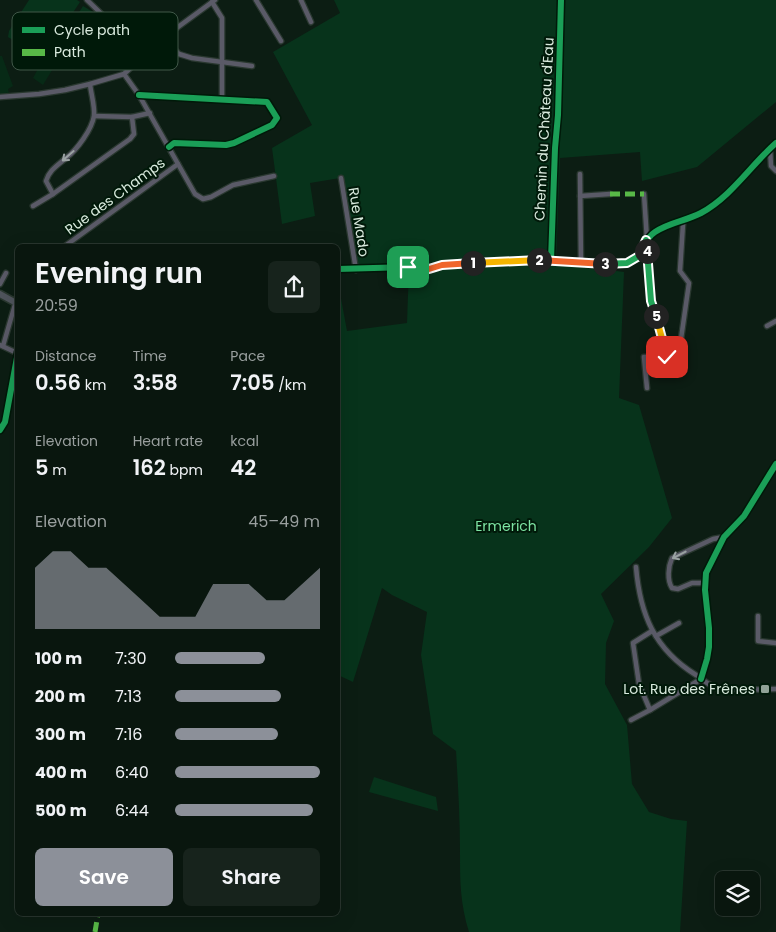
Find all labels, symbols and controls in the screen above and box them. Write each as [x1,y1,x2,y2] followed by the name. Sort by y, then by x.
[12,12,178,70] legend
[54,20,130,40] text: Cycle path
[529,37,559,221] street label: Chemin du Château d'Eau
[54,42,86,62] text: Path
[61,151,74,162] one-way arrow
[61,153,169,239] street label: Rue des Champs
[344,186,374,258] street label: Rue Mado
[634,238,660,264] pin: 4
[643,241,652,261] text: 4
[387,246,429,288] pin
[526,248,552,272] pin: 2
[460,250,486,276] pin: 1
[536,250,544,270] text: 2
[592,252,618,276] pin: 3
[394,253,422,281] icon: arrive
[471,253,476,273] text: 1
[35,254,203,293] text: Evening run
[601,254,610,274] text: 3
[268,261,320,313] button: share
[35,294,78,317] text: 20:59
[644,304,668,328] pin: 5
[652,306,661,326] text: 5
[646,336,688,378] pin
[653,343,681,371] icon: check
[35,346,96,366] text: Distance
[133,346,167,366] text: Time
[230,346,265,366] text: Pace
[35,368,81,397] text: 0.56
[133,368,178,397] text: 3:58
[230,368,274,397] text: 7:05
[81,375,106,395] text: km
[274,375,307,395] text: /km
[35,431,98,451] text: Elevation
[133,431,203,451] text: Heart rate
[230,431,259,451] text: kcal
[35,453,49,482] text: 5
[133,453,166,482] text: 162
[230,453,256,482] text: 42
[49,460,67,480] text: m
[166,460,203,480] text: bpm
[35,510,107,533] text: Elevation
[248,510,320,533] text: 45–49 m
[475,516,537,536] park label: Ermerich
[672,550,687,560] one-way arrow
[35,647,82,670] text: 100 m
[115,647,147,670] text: 7:30
[623,679,755,699] place label: Lot. Rue des Frênes
[759,683,771,695] marker: Lot. Rue des Frênes
[35,685,85,708] text: 200 m
[115,685,142,708] text: 7:13
[35,723,86,746] text: 300 m
[115,723,142,746] text: 7:16
[35,761,87,784] text: 400 m
[115,761,149,784] text: 6:40
[35,799,87,822] text: 500 m
[115,799,149,822] text: 6:44
[35,848,173,906] button: Save
[183,848,320,906] button: Share
[715,871,760,916] map controls
[715,871,760,916] button: layers

